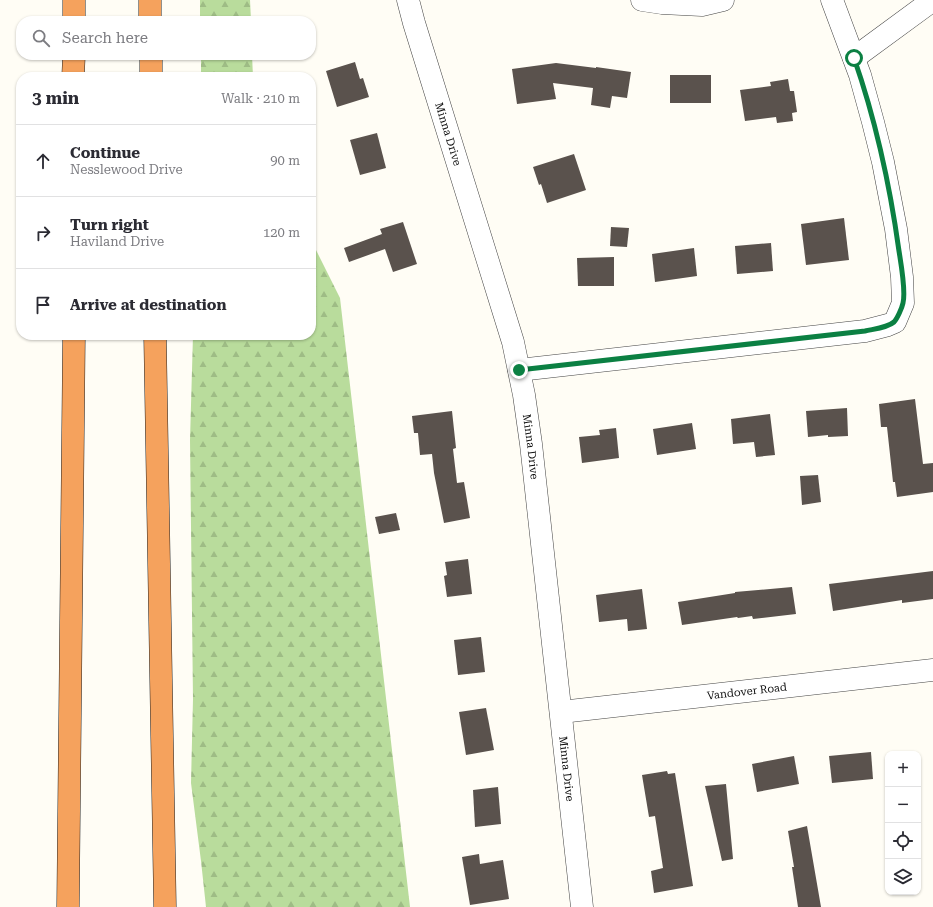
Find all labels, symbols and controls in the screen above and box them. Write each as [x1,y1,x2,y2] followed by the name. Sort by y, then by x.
[16,16,316,60] search box
[30,27,52,49] icon: search
[62,29,148,47] text: Search here
[845,49,863,67] route start
[32,88,79,108] text: 3 min
[221,91,300,106] text: Walk · 210 m
[432,101,464,167] street label: Minna Drive
[70,144,140,162] text: Continue
[32,150,54,172] icon: ahead
[270,153,300,168] text: 90 m
[70,162,183,177] text: Nesslewood Drive
[70,216,149,234] text: Turn right
[32,222,54,244] icon: right
[263,225,300,240] text: 120 m
[70,234,164,249] text: Haviland Drive
[32,294,54,316] icon: arrive
[70,296,226,314] text: Arrive at destination
[510,361,528,379] route end
[520,413,541,480] street label: Minna Drive
[706,681,787,702] street label: Vandover Road
[556,735,576,802] street label: Minna Drive
[885,751,921,895] map controls
[885,751,921,787] button: +
[885,787,921,823] button: −
[885,823,921,859] button: locate
[885,859,921,895] button: layers

